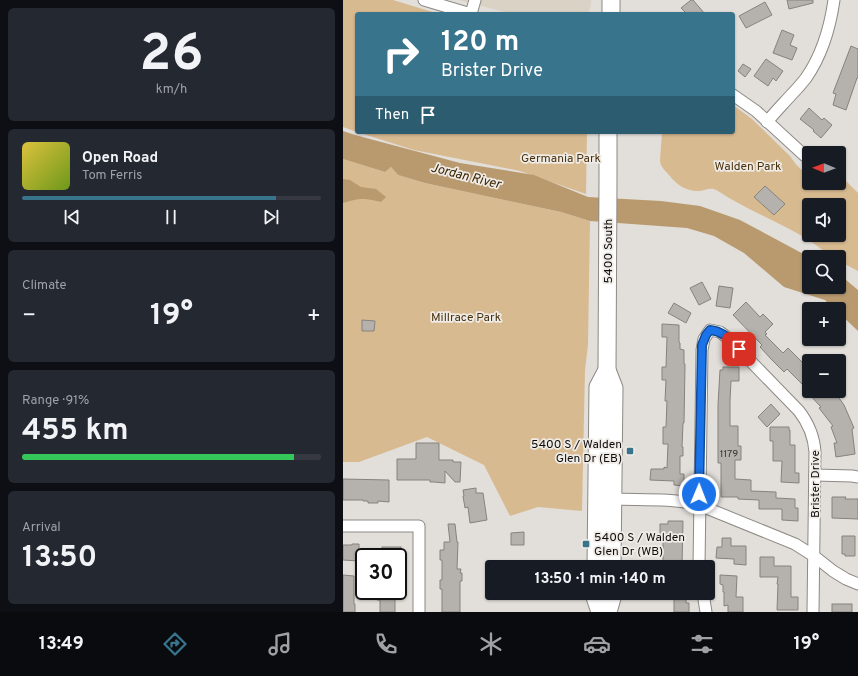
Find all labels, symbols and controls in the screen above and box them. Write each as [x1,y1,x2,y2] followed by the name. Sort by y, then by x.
[140,23,203,89] text: 26
[441,25,519,61] text: 120 m
[375,28,427,80] icon: right
[441,60,543,83] text: Brister Drive
[156,82,187,98] text: km/h
[417,104,439,126] icon: arrive
[375,106,409,125] text: Then
[802,146,846,190] north arrow
[802,146,846,398] map controls
[82,149,158,168] text: Open Road
[521,151,601,167] park label: Germania Park
[715,159,781,175] park label: Walden Park
[429,161,503,194] water label: Jordan River
[82,168,142,184] text: Tom Ferris
[802,198,846,242] button: sound
[61,206,83,228] icon: previous
[160,206,182,228] icon: pause
[260,206,282,228] icon: next
[601,219,617,283] street label: 5400 South
[802,250,846,294] button: search
[22,278,67,294] text: Climate
[150,298,193,335] text: 19°
[802,302,846,346] button: +
[22,303,36,330] text: −
[307,303,321,330] text: +
[431,310,501,326] park label: Millrace Park
[722,332,756,366] pin
[728,338,750,360] icon: arrive
[802,354,846,398] button: −
[22,393,89,409] text: Range · 91%
[22,413,129,450] text: 455 km
[531,437,622,467] place label: 5400 S / Walden Glen Dr (EB)
[625,446,635,456] marker: 5400 S / Walden Glen Dr (EB)
[720,448,738,461] house number: 1179
[808,450,824,518] street label: Brister Drive
[678,473,720,515] position arrow
[22,520,61,536] text: Arrival
[594,530,685,560] place label: 5400 S / Walden Glen Dr (WB)
[581,539,591,549] marker: 5400 S / Walden Glen Dr (WB)
[22,540,97,577] text: 13:50
[355,548,407,600] speed limit sign: 30
[534,570,666,589] text: 13:50 · 1 min · 140 m
[161,630,189,658] icon: directions
[266,630,294,658] icon: music
[372,630,400,658] icon: phone
[477,630,505,658] icon: climate
[583,630,611,658] icon: car
[688,630,716,658] icon: filters
[39,633,84,656] text: 13:49
[793,633,819,656] text: 19°

